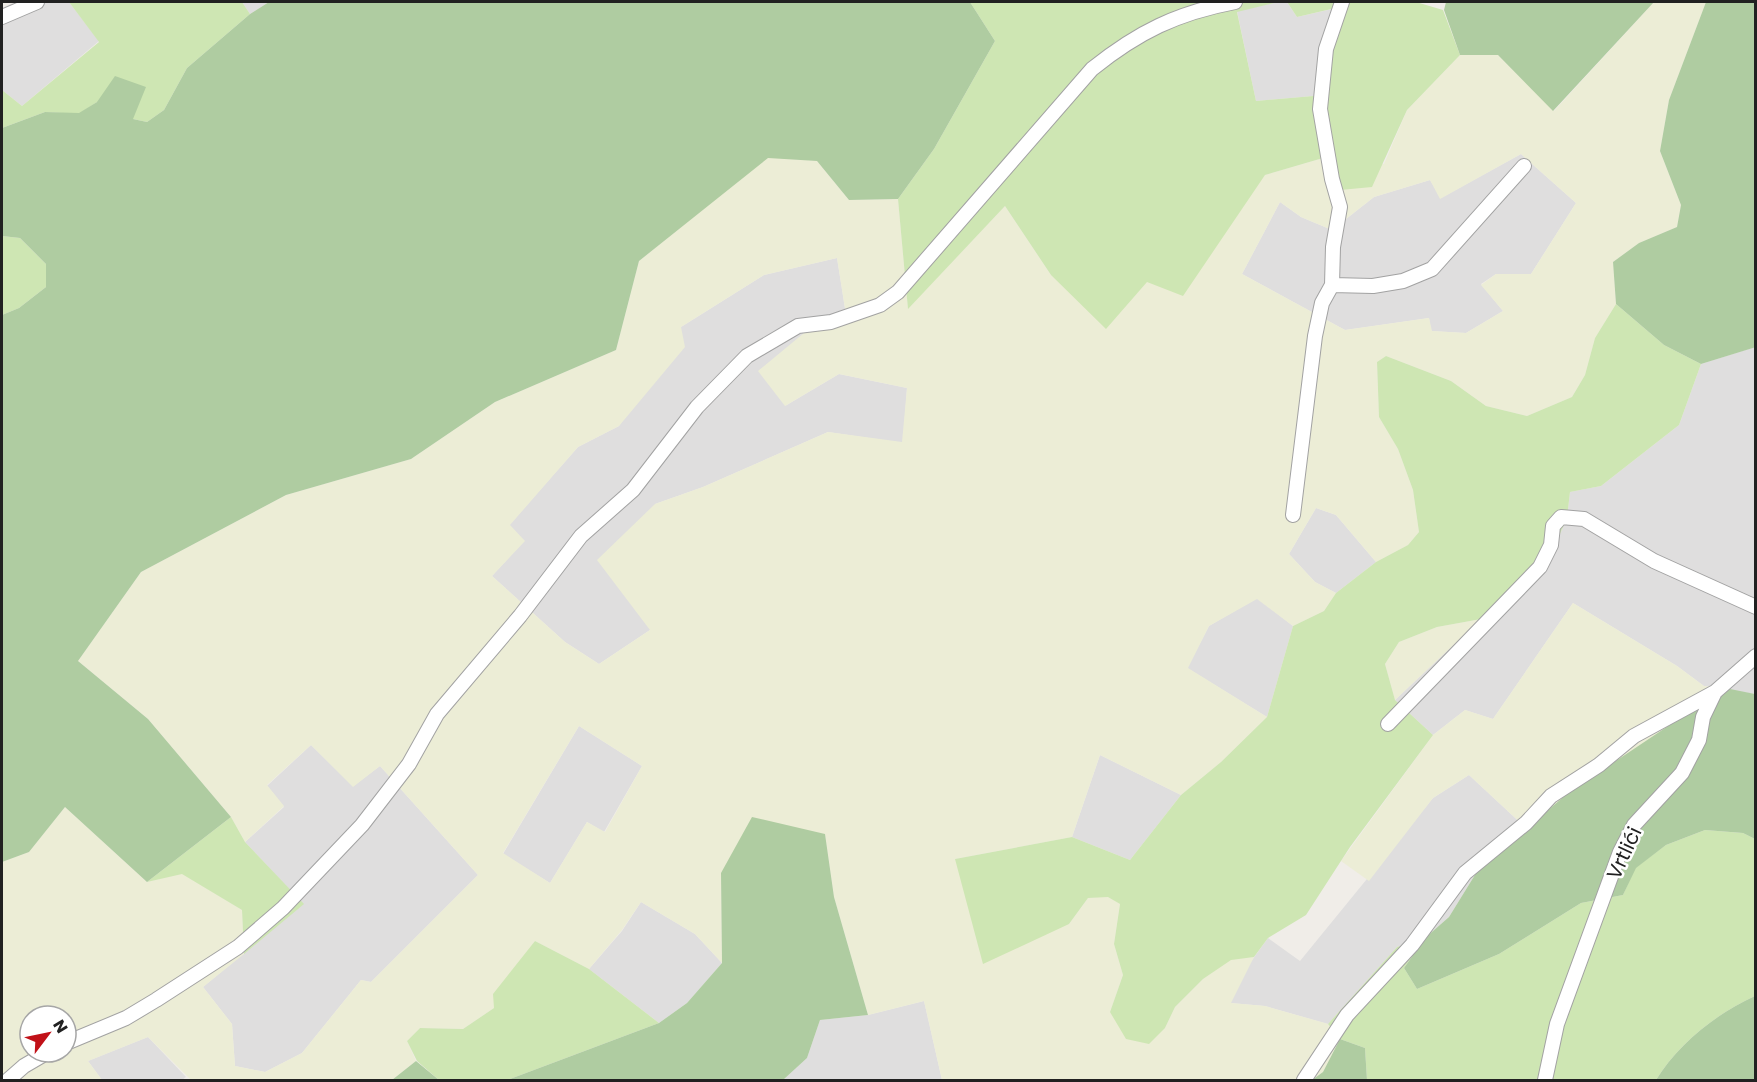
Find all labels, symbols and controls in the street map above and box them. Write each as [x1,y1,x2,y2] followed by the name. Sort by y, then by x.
[1600,822,1648,884] street label: Vrtlići
[18,1004,78,1064] north arrow
[47,1015,73,1038] text: N

